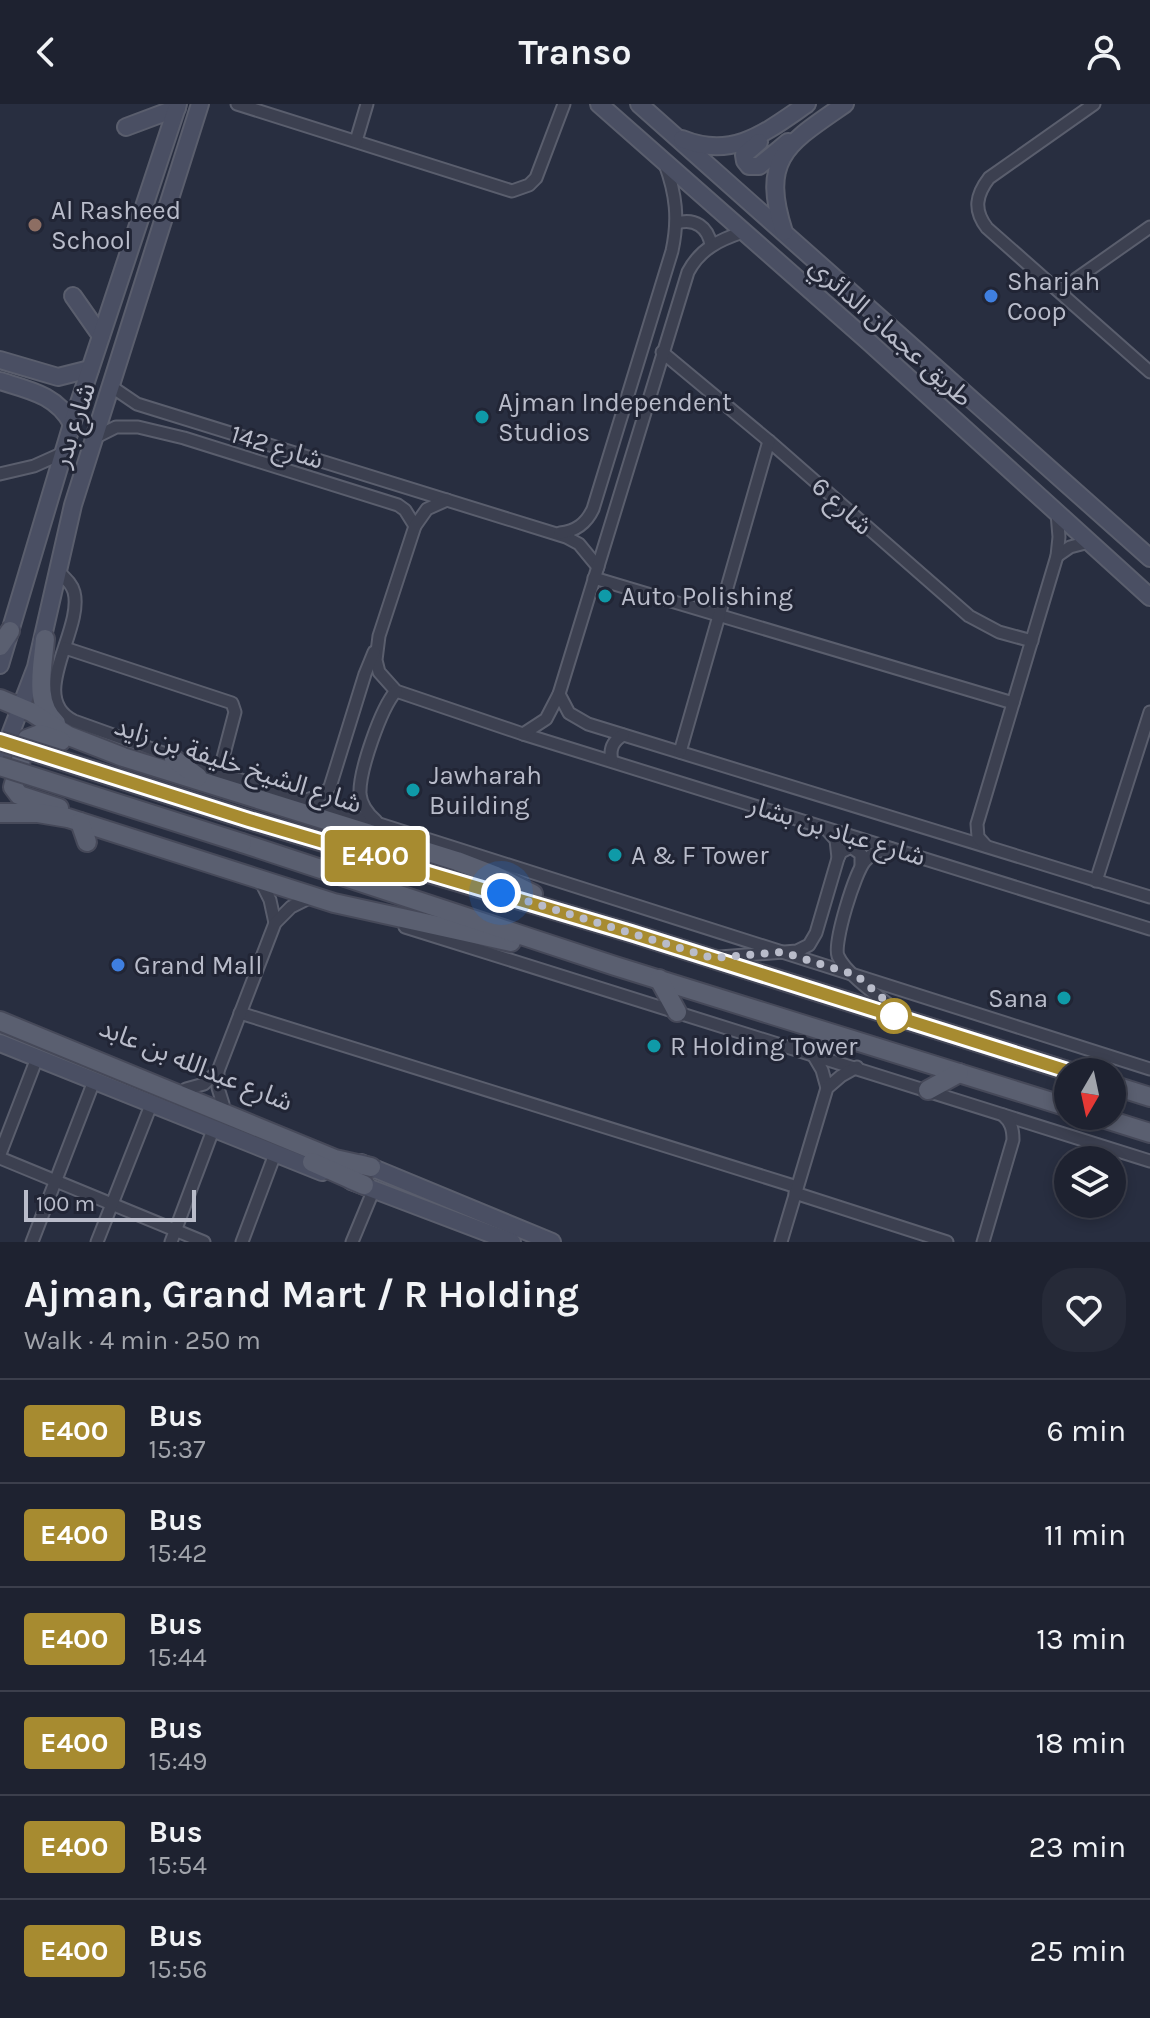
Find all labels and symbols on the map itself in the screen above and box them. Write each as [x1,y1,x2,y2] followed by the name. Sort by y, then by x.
[51,195,181,256] place label: Al Rasheed School
[26,216,44,234] marker: Al Rasheed School
[801,251,979,416] street label: طريق عجمان الدائري
[1007,266,1100,327] place label: Sharjah Coop
[982,287,1000,305] marker: Sharjah Coop
[45,379,105,473] street label: شارع بدر
[498,387,732,448] place label: Ajman Independent Studios
[473,408,491,426] marker: Ajman Independent Studios
[226,418,327,479] street label: شارع 142
[803,470,879,544] street label: شارع 6
[621,581,793,612] place label: Auto Polishing
[596,587,614,605] marker: Auto Polishing
[109,710,365,823] street label: شارع الشيخ خليفة بن زايد
[429,760,542,821] place label: Jawharah Building
[404,781,422,799] marker: Jawharah Building
[743,789,929,875] street label: شارع عباد بن بشار
[319,830,431,882] line badge: E400
[631,840,769,871] place label: A & F Tower
[606,846,624,864] marker: A & F Tower
[481,873,521,913] your location
[134,950,263,981] place label: Grand Mall
[109,956,127,974] marker: Grand Mall
[988,983,1048,1014] place label: Sana
[1055,989,1073,1007] marker: Sana
[877,999,911,1033] unlabelled marker
[94,1012,297,1121] street label: شارع عبدالله بن عابد
[670,1031,858,1062] place label: R Holding Tower
[645,1037,663,1055] marker: R Holding Tower
[1054,1058,1126,1130] north arrow
[24,1186,196,1222] scale bar

